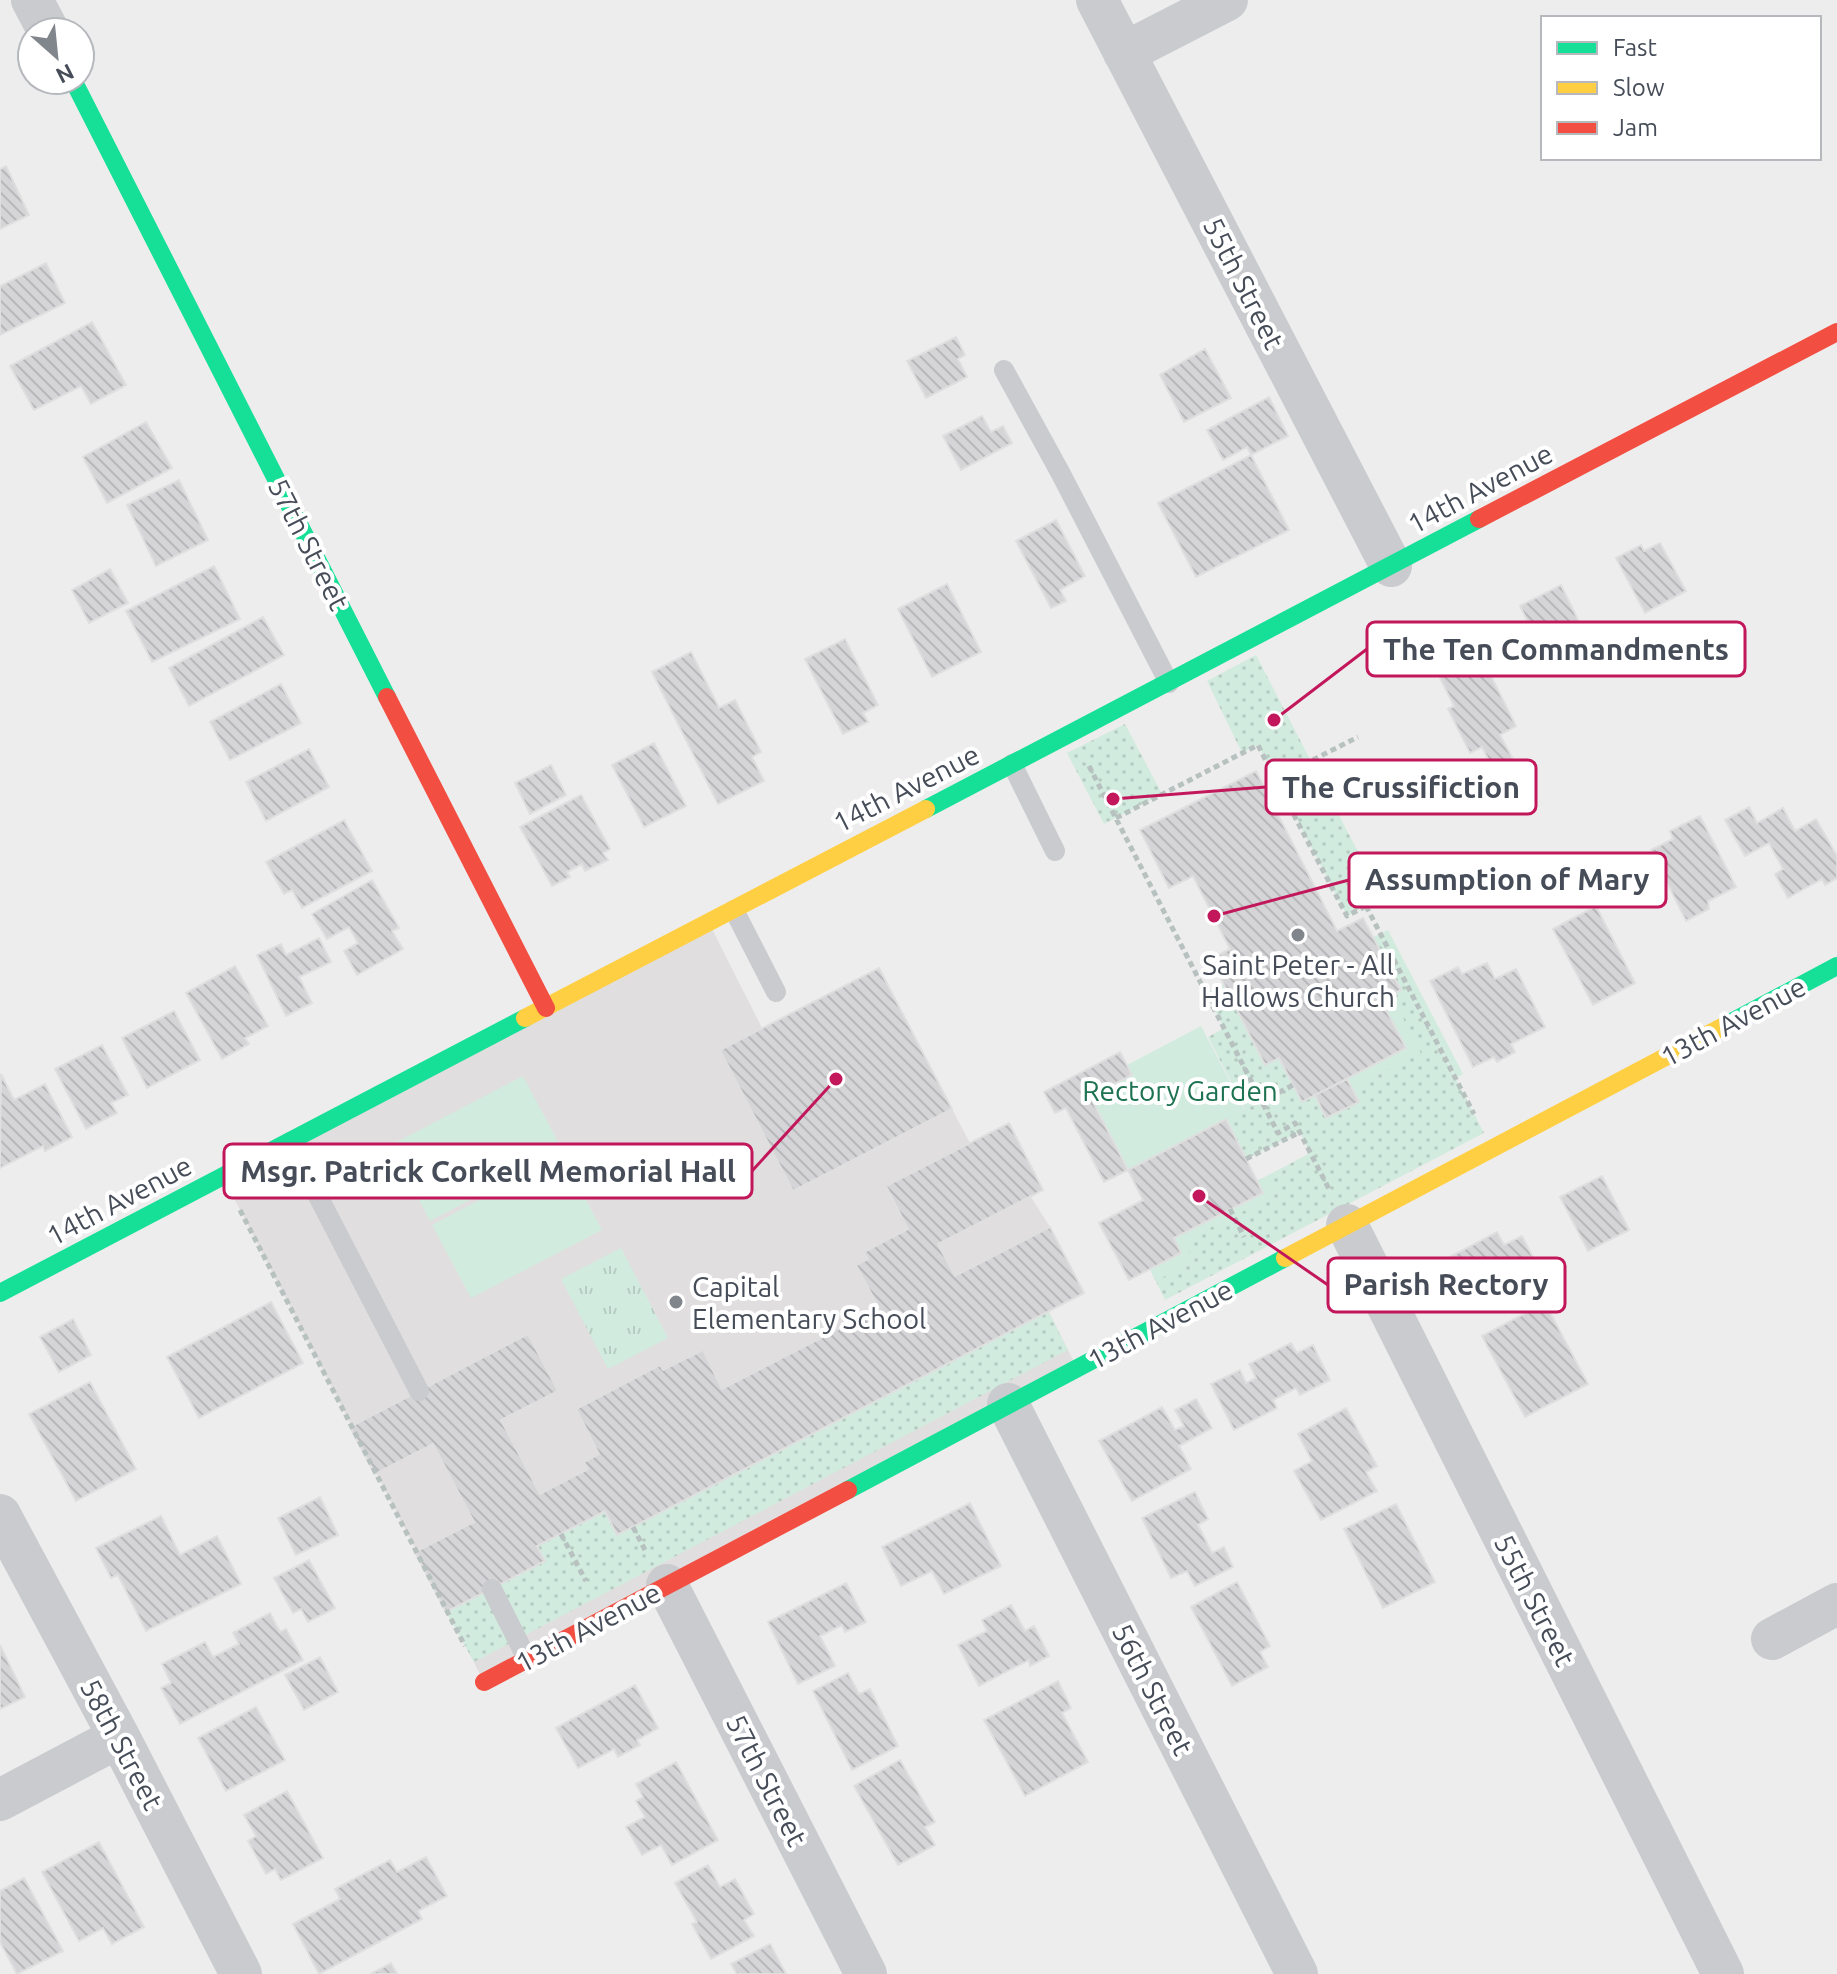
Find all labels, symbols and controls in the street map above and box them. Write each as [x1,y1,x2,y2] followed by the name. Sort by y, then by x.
[16,16,96,96] north arrow
[1541,16,1821,160] legend
[1613,34,1657,61] text: Fast
[52,59,78,89] text: N
[1613,74,1665,101] text: Slow
[1613,114,1658,141] text: Jam
[1198,212,1290,354] street label: 55th Street
[1402,437,1558,539] street label: 14th Avenue
[263,473,355,615] street label: 57th Street
[1367,622,1745,676] callout: The Ten Commandments
[1383,632,1729,666] text: The Ten Commandments
[828,738,984,838] street label: 14th Avenue
[1266,760,1536,814] callout: The Crussifiction
[1282,770,1520,804] text: The Crussifiction
[1349,853,1666,907] callout: Assumption of Mary
[1365,862,1649,896] text: Assumption of Mary
[1289,926,1307,944] marker: Saint Peter - All Hallows Church
[1201,949,1395,1012] place label: Saint Peter - All Hallows Church
[1655,970,1811,1072] street label: 13th Avenue
[1082,1075,1278,1106] park label: Rectory Garden
[224,1144,752,1198] callout: Msgr. Patrick Corkell Memorial Hall
[41,1149,197,1251] street label: 14th Avenue
[240,1154,736,1188] text: Msgr. Patrick Corkell Memorial Hall
[1328,1258,1565,1312] callout: Parish Rectory
[1343,1267,1549,1301] text: Parish Rectory
[692,1271,926,1334] place label: Capital Elementary School
[1082,1273,1238,1375] street label: 13th Avenue
[667,1293,685,1311] marker: Capital Elementary School
[1489,1529,1581,1671] street label: 55th Street
[510,1576,666,1678] street label: 13th Avenue
[1107,1618,1199,1760] street label: 56th Street
[75,1674,169,1814] street label: 58th Street
[721,1709,813,1851] street label: 57th Street

